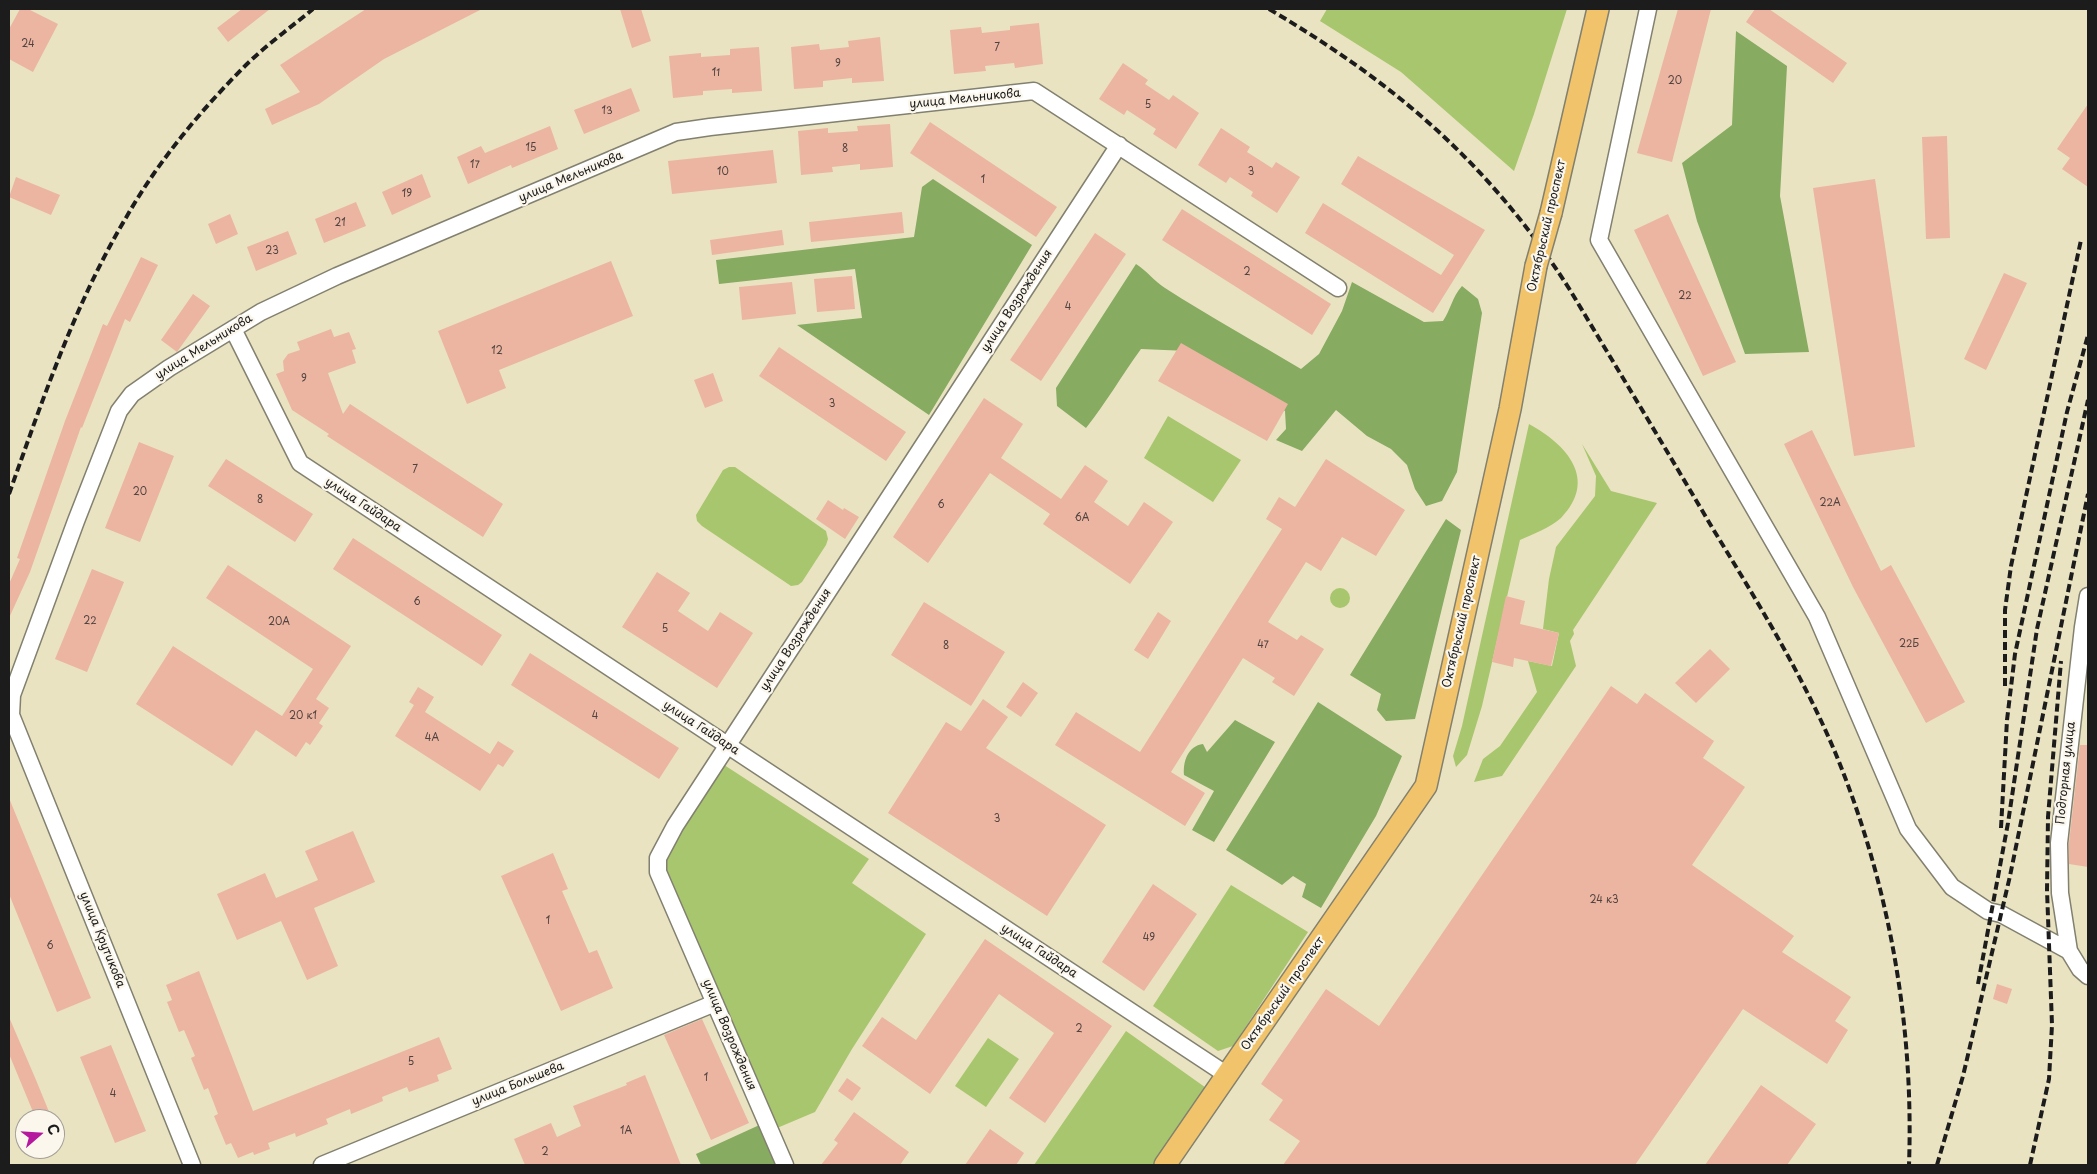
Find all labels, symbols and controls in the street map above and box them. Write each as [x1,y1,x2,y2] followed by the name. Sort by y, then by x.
[21,38,35,50] house number: 24
[994,42,1000,54] house number: 7
[835,58,841,70] house number: 9
[712,67,720,79] house number: 11
[1668,75,1682,87] house number: 20
[909,86,1021,112] street label: улица Мельникова
[1145,99,1151,111] house number: 5
[601,105,613,117] house number: 13
[526,142,536,154] house number: 15
[842,143,848,155] house number: 8
[517,149,625,205] street label: улица Мельникова
[470,159,480,171] house number: 17
[1525,159,1569,293] street label: Октябрьский проспект
[717,166,729,178] house number: 10
[1248,166,1254,178] house number: 3
[981,174,985,186] house number: 1
[402,188,412,200] house number: 19
[334,217,346,229] house number: 21
[265,245,279,257] house number: 23
[978,247,1056,355] street label: улица Возрождения
[1243,266,1251,278] house number: 2
[1678,290,1692,302] house number: 22
[1065,301,1071,313] house number: 4
[153,311,255,383] street label: улица Мельникова
[491,345,503,357] house number: 12
[301,373,307,385] house number: 9
[829,398,835,410] house number: 3
[412,464,418,476] house number: 7
[322,475,404,535] street label: улица Гайдара
[133,486,147,498] house number: 20
[257,494,263,506] house number: 8
[1819,497,1841,509] house number: 22А
[937,499,945,511] house number: 6
[1075,512,1089,524] house number: 6А
[1440,555,1484,689] street label: Октябрьский проспект
[757,586,835,694] street label: улица Возрождения
[413,596,421,608] house number: 6
[83,615,97,627] house number: 22
[268,616,290,628] house number: 20А
[662,623,668,635] house number: 5
[1899,638,1919,650] house number: 22Б
[1257,639,1269,651] house number: 47
[943,640,949,652] house number: 8
[660,698,742,758] street label: улица Гайдара
[289,710,317,722] house number: 20 к1
[592,710,598,722] house number: 4
[2053,721,2079,825] street label: Подгорная улица
[425,732,439,744] house number: 4А
[994,813,1000,825] house number: 3
[76,890,128,990] street label: улица Крутикова
[1589,894,1619,906] house number: 24 к3
[546,915,550,927] house number: 1
[998,921,1080,981] street label: улица Гайдара
[1143,932,1155,944] house number: 49
[1238,934,1328,1054] street label: Октябрьский проспект
[46,940,54,952] house number: 6
[699,977,759,1093] street label: улица Возрождения
[1075,1023,1083,1035] house number: 2
[408,1056,414,1068] house number: 5
[470,1059,566,1109] street label: улица Большева
[704,1072,708,1084] house number: 1
[110,1088,116,1100] house number: 4
[15,1109,65,1159] north arrow
[42,1121,65,1138] text: С
[620,1125,632,1137] house number: 1А
[541,1146,549,1158] house number: 2

